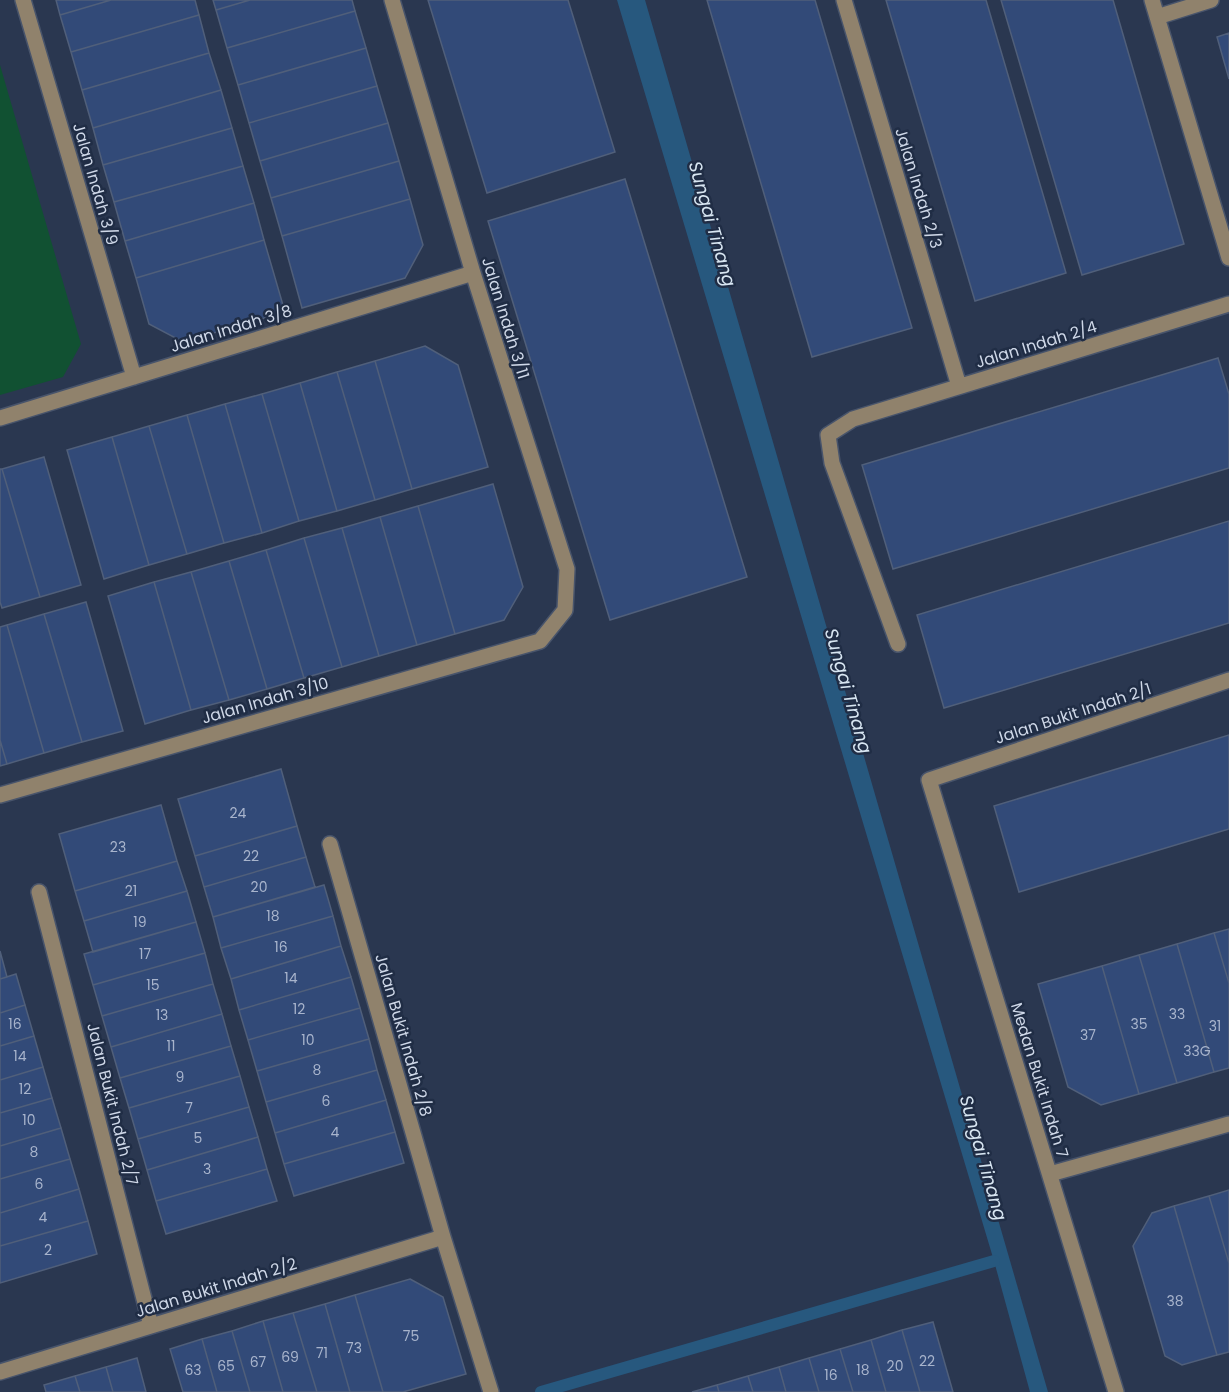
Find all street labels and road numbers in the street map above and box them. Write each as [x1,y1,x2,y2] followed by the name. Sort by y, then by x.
[67,120,124,248] street label: Jalan Indah 3/9
[889,125,948,251] street label: Jalan Indah 2/3
[476,254,535,382] street label: Jalan Indah 3/11
[168,299,295,358] street label: Jalan Indah 3/8
[973,315,1100,374] street label: Jalan Indah 2/4
[199,671,331,730] street label: Jalan Indah 3/10
[992,677,1154,750] street label: Jalan Bukit Indah 2/1
[369,951,438,1119] street label: Jalan Bukit Indah 2/8
[1005,1000,1074,1161] street label: Medan Bukit Indah 7
[81,1020,144,1188] street label: Jalan Bukit Indah 2/7
[133,1252,299,1323] street label: Jalan Bukit Indah 2/2

